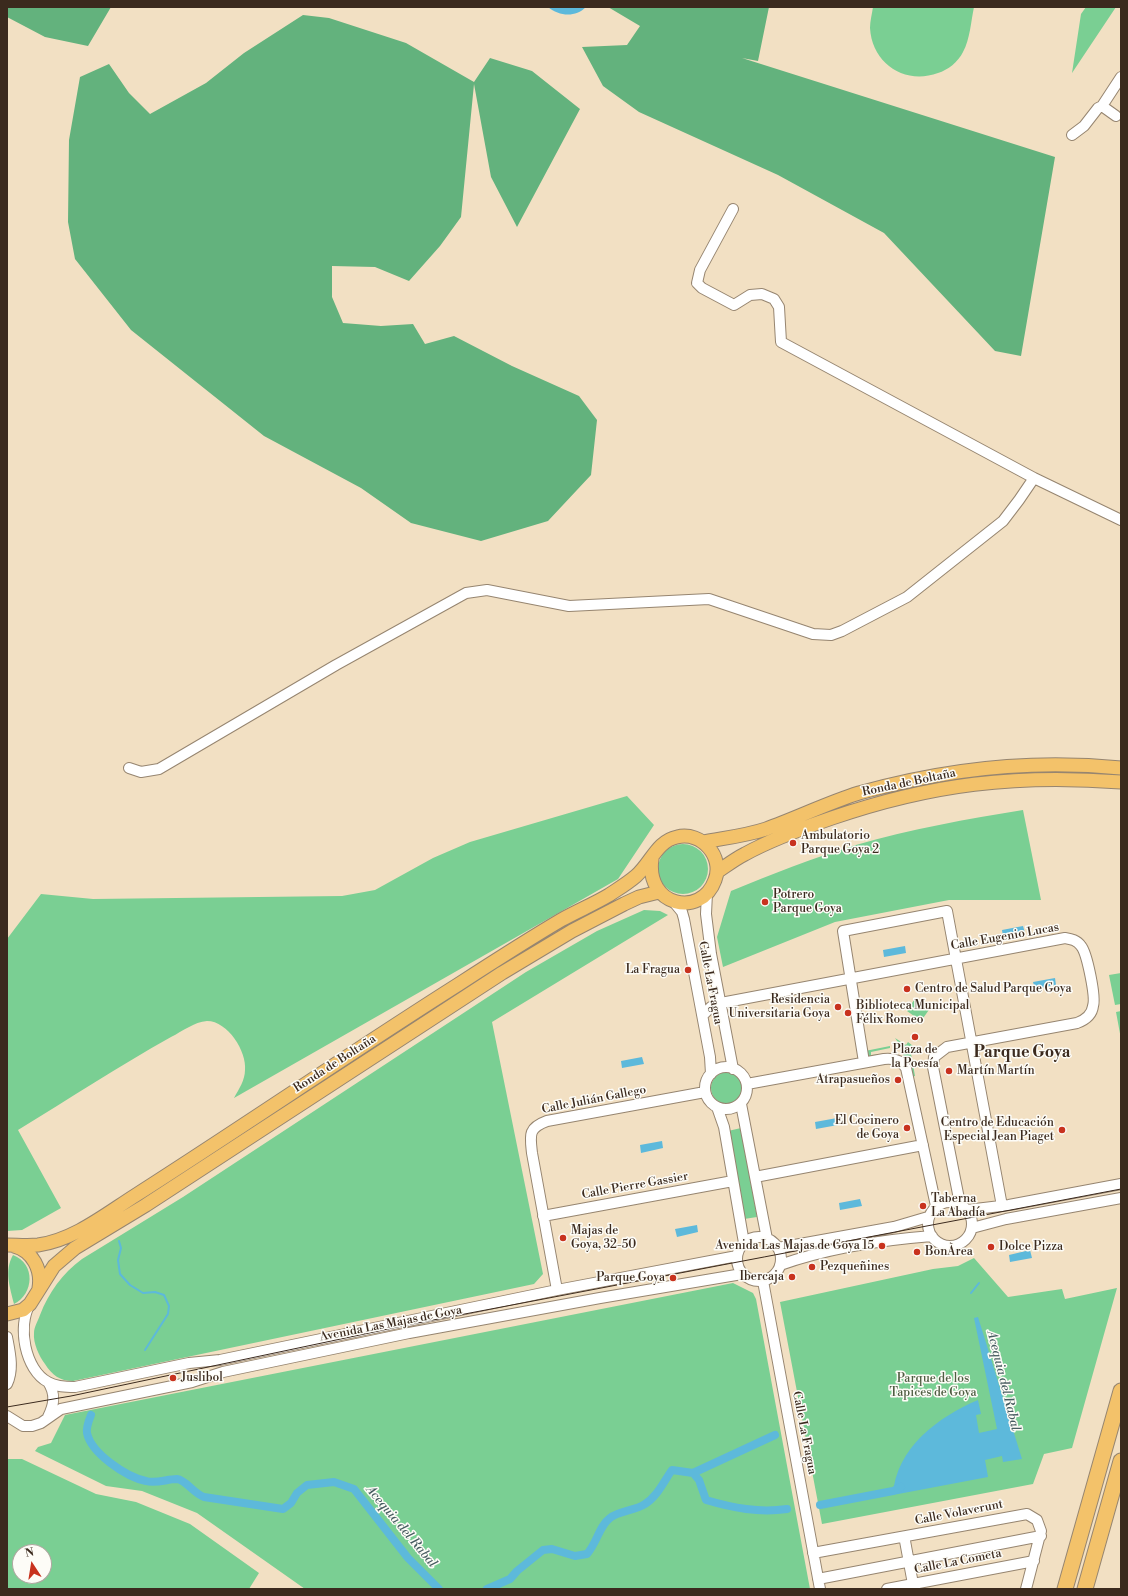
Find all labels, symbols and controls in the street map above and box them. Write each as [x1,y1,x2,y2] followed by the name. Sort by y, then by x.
[861,766,957,800] street label: Ronda de Boltaña
[801,829,879,857] place label: Ambulatorio Parque Goya 2
[788,838,798,848] marker: Ambulatorio Parque Goya 2
[773,888,842,916] place label: Potrero Parque Goya
[760,897,770,907] marker: Potrero Parque Goya
[950,920,1060,954] street label: Calle Eugenio Lucas
[695,940,725,1026] street label: Calle La Fragua
[625,963,680,977] place label: La Fragua
[683,965,693,975] marker: La Fragua
[915,982,1072,996] place label: Centro de Salud Parque Goya
[902,984,912,994] marker: Centro de Salud Parque Goya
[729,993,830,1021] place label: Residencia Universitaria Goya
[856,999,969,1027] place label: Biblioteca Municipal Félix Romeo
[833,1002,843,1012] marker: Residencia Universitaria Goya
[843,1008,853,1018] marker: Biblioteca Municipal Félix Romeo
[291,1032,379,1096] street label: Ronda de Boltaña
[910,1032,920,1042] marker: Plaza de la Poesía
[891,1043,939,1071] place label: Plaza de la Poesía
[973,1043,1071,1063] district label: Parque Goya
[957,1064,1035,1078] place label: Martín Martín
[944,1066,954,1076] marker: Martín Martín
[816,1073,890,1087] place label: Atrapasueños
[893,1075,903,1085] marker: Atrapasueños
[541,1083,647,1117] street label: Calle Julián Gallego
[835,1114,899,1142] place label: El Cocinero de Goya
[941,1116,1054,1144] place label: Centro de Educación Especial Jean Piaget
[902,1123,912,1133] marker: El Cocinero de Goya
[1057,1125,1067,1135] marker: Centro de Educación Especial Jean Piaget
[581,1170,689,1202] street label: Calle Pierre Gassier
[931,1192,985,1220] place label: Taberna La Abadía
[918,1201,928,1211] marker: Taberna La Abadía
[571,1224,636,1252] place label: Majas de Goya, 32-50
[558,1233,568,1243] marker: Majas de Goya, 32-50
[715,1239,874,1253] place label: Avenida Las Majas de Goya 15
[999,1240,1063,1254] place label: Dolce Pizza
[877,1241,887,1251] marker: Avenida Las Majas de Goya 15
[986,1242,996,1252] marker: Dolce Pizza
[925,1245,973,1259] place label: BonÀrea
[912,1247,922,1257] marker: BonÀrea
[820,1260,889,1274] place label: Pezqueñines
[807,1262,817,1272] marker: Pezqueñines
[739,1270,784,1284] place label: Ibercaja
[596,1271,665,1285] place label: Parque Goya
[787,1272,797,1282] marker: Ibercaja
[668,1273,678,1283] marker: Parque Goya
[319,1303,463,1345] street label: Avenida Las Majas de Goya
[983,1329,1023,1433] water label: Acequia del Rabal
[181,1371,223,1385] place label: Juslibol
[889,1372,977,1400] park label: Parque de los Tapices de Goya
[168,1373,178,1383] marker: Juslibol
[789,1390,819,1476] street label: Calle La Fragua
[362,1483,440,1571] water label: Acequia del Rabal
[914,1497,1004,1529] street label: Calle Volaverunt
[12,1544,52,1584] north arrow
[24,1545,35,1561] text: N
[913,1546,1003,1578] street label: Calle La Cometa

